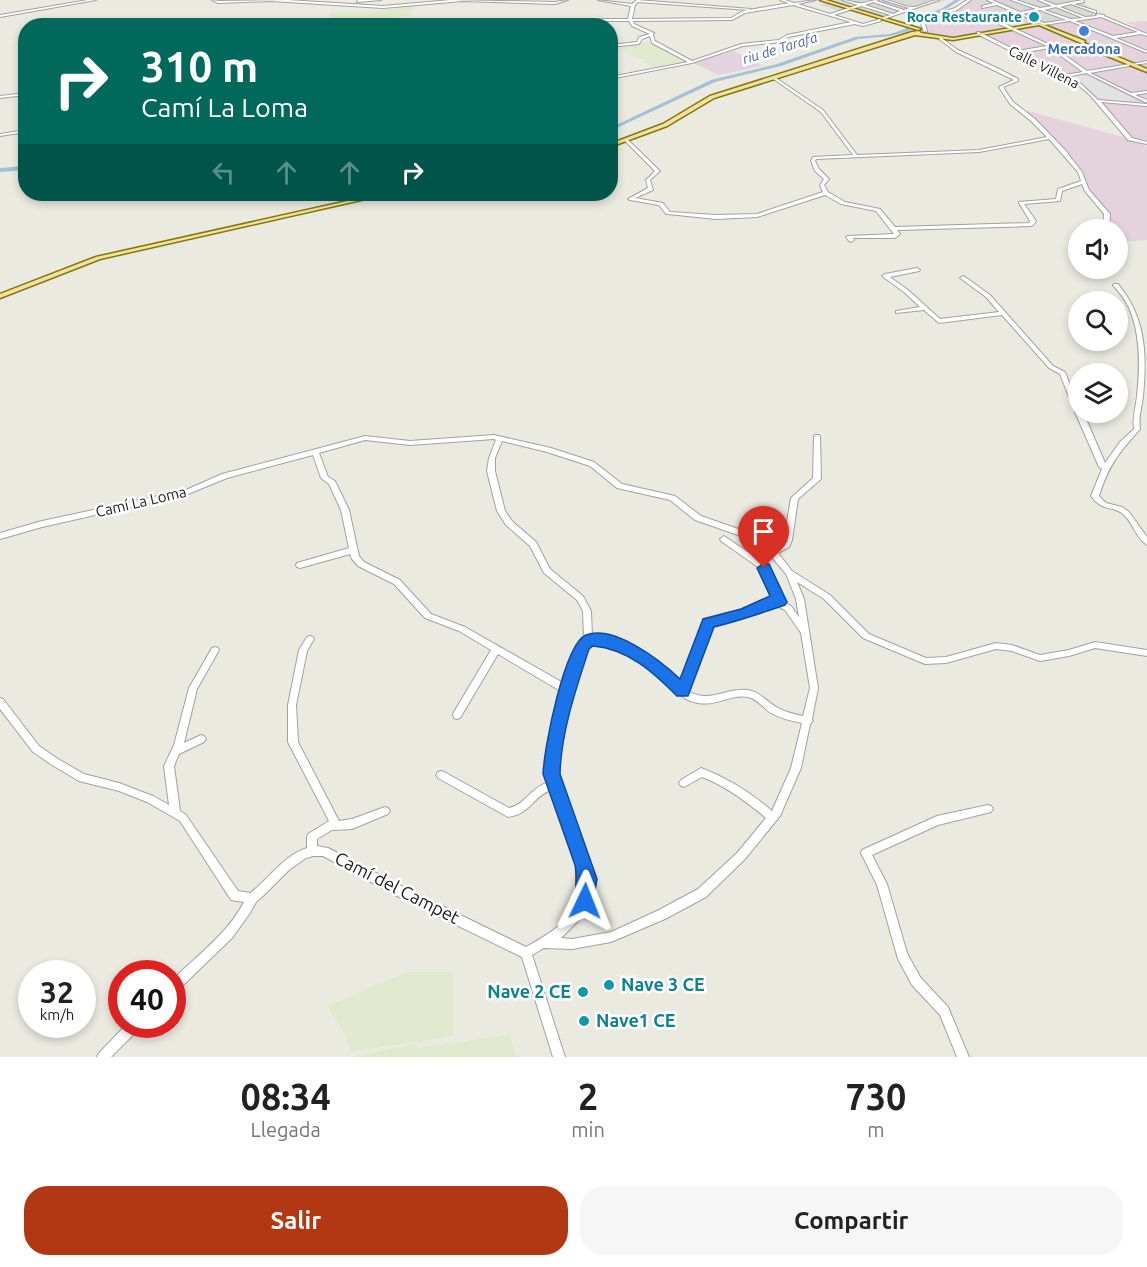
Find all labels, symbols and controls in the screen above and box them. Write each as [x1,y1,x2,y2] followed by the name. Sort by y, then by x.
[907,9,1022,25] place label: Roca Restaurante
[1027,10,1041,24] marker: Roca Restaurante
[1077,24,1091,38] marker: Mercadona
[741,29,820,67] water label: riu de Tarafa
[1048,41,1120,57] place label: Mercadona
[42,42,120,120] icon: right
[1006,42,1082,92] street label: Calle Villena
[141,43,258,90] text: 310 m
[141,92,308,122] text: Camí La Loma
[207,156,240,189] icon: left
[270,156,303,189] icon: ahead
[333,156,366,189] icon: ahead
[396,156,429,189] icon: right
[1068,219,1128,423] map controls
[1068,219,1128,279] button: sound
[1068,291,1128,351] button: search
[1068,363,1128,423] button: layers
[94,483,188,520] street label: Camí La Loma
[738,506,789,568] pin
[747,515,780,548] icon: arrive
[332,847,463,927] street label: Camí del Campet
[553,869,617,933] position arrow
[108,960,186,1038] speed limit sign: 40
[621,974,705,994] place label: Nave 3 CE
[40,975,74,1009] text: 32
[602,978,616,992] marker: Nave 3 CE
[487,981,571,1001] place label: Nave 2 CE
[576,985,590,999] marker: Nave 2 CE
[40,1006,74,1023] text: km/h
[596,1010,676,1030] place label: Nave1 CE
[577,1014,591,1028] marker: Nave1 CE
[241,1076,331,1117] text: 08:34
[578,1076,598,1117] text: 2
[845,1076,906,1117] text: 730
[251,1118,321,1141] text: Llegada
[571,1118,605,1141] text: min
[867,1118,885,1141] text: m
[24,1186,568,1255] button: Salir
[580,1186,1123,1255] button: Compartir

